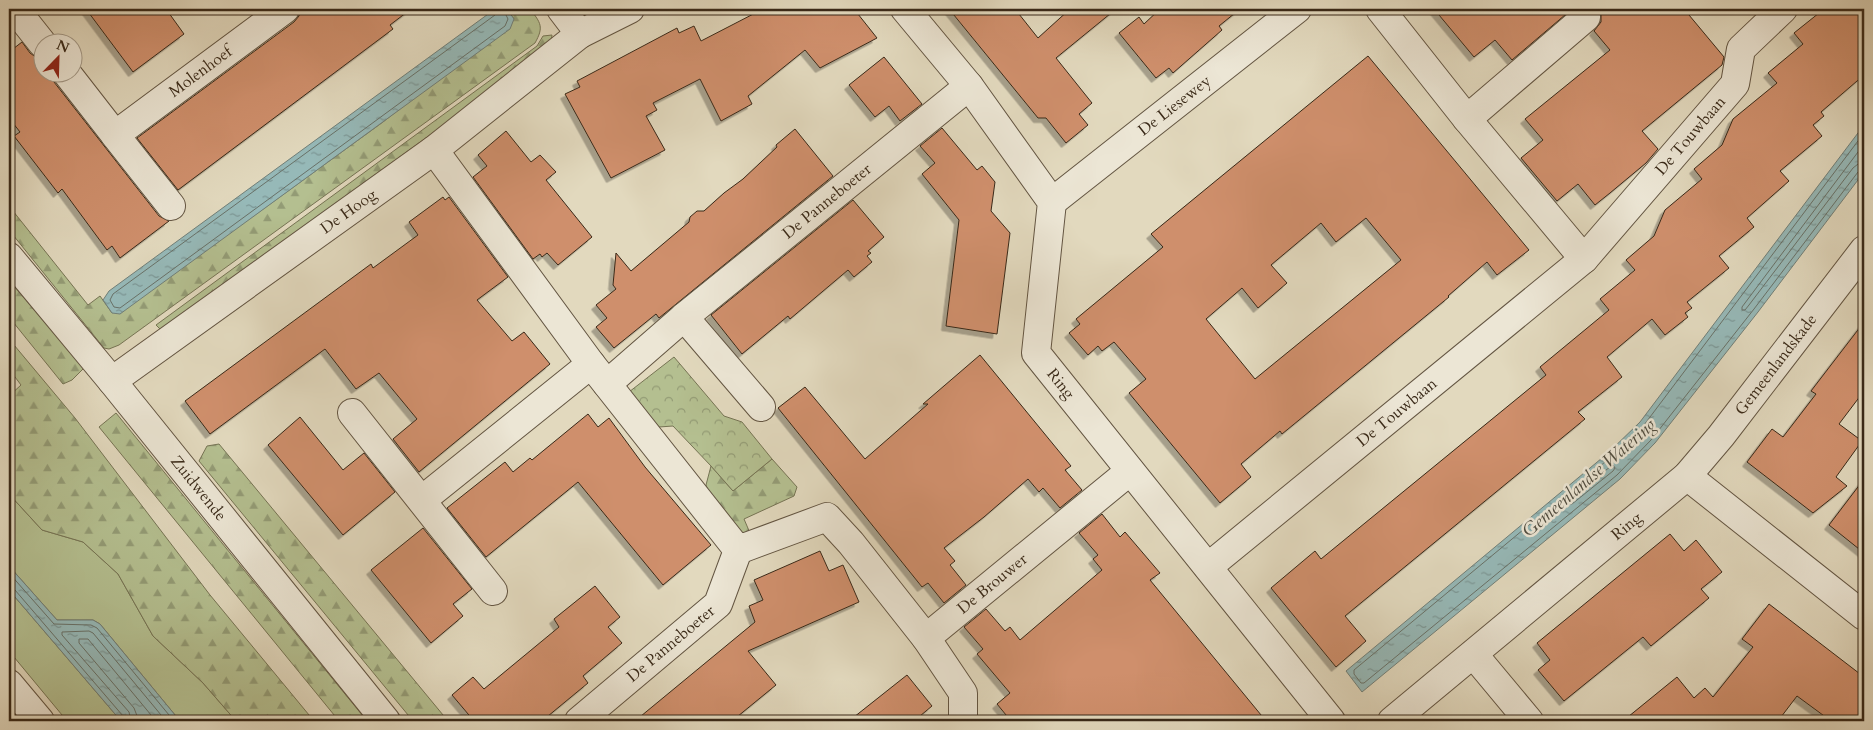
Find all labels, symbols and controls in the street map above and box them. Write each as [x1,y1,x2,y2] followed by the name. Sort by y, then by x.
[32,32,82,82] north arrow
[54,35,72,58] text: N
[164,39,239,103] street label: Molenhoef
[1133,70,1216,141] street label: De Liesewey
[1650,91,1731,180] street label: De Touwbaan
[778,158,876,244] street label: De Panneboeter
[316,184,381,239] street label: De Hoog
[1730,309,1822,420] street label: Gemeenlandskade
[1042,364,1080,404] street label: Ring
[1352,373,1442,452] street label: De Touwbaan
[1517,413,1661,543] water label: Gemeenlandse Watering
[165,451,232,526] street label: Zuidwende
[1607,507,1647,545] street label: Ring
[953,548,1032,619] street label: De Brouwer
[622,600,720,687] street label: De Panneboeter

